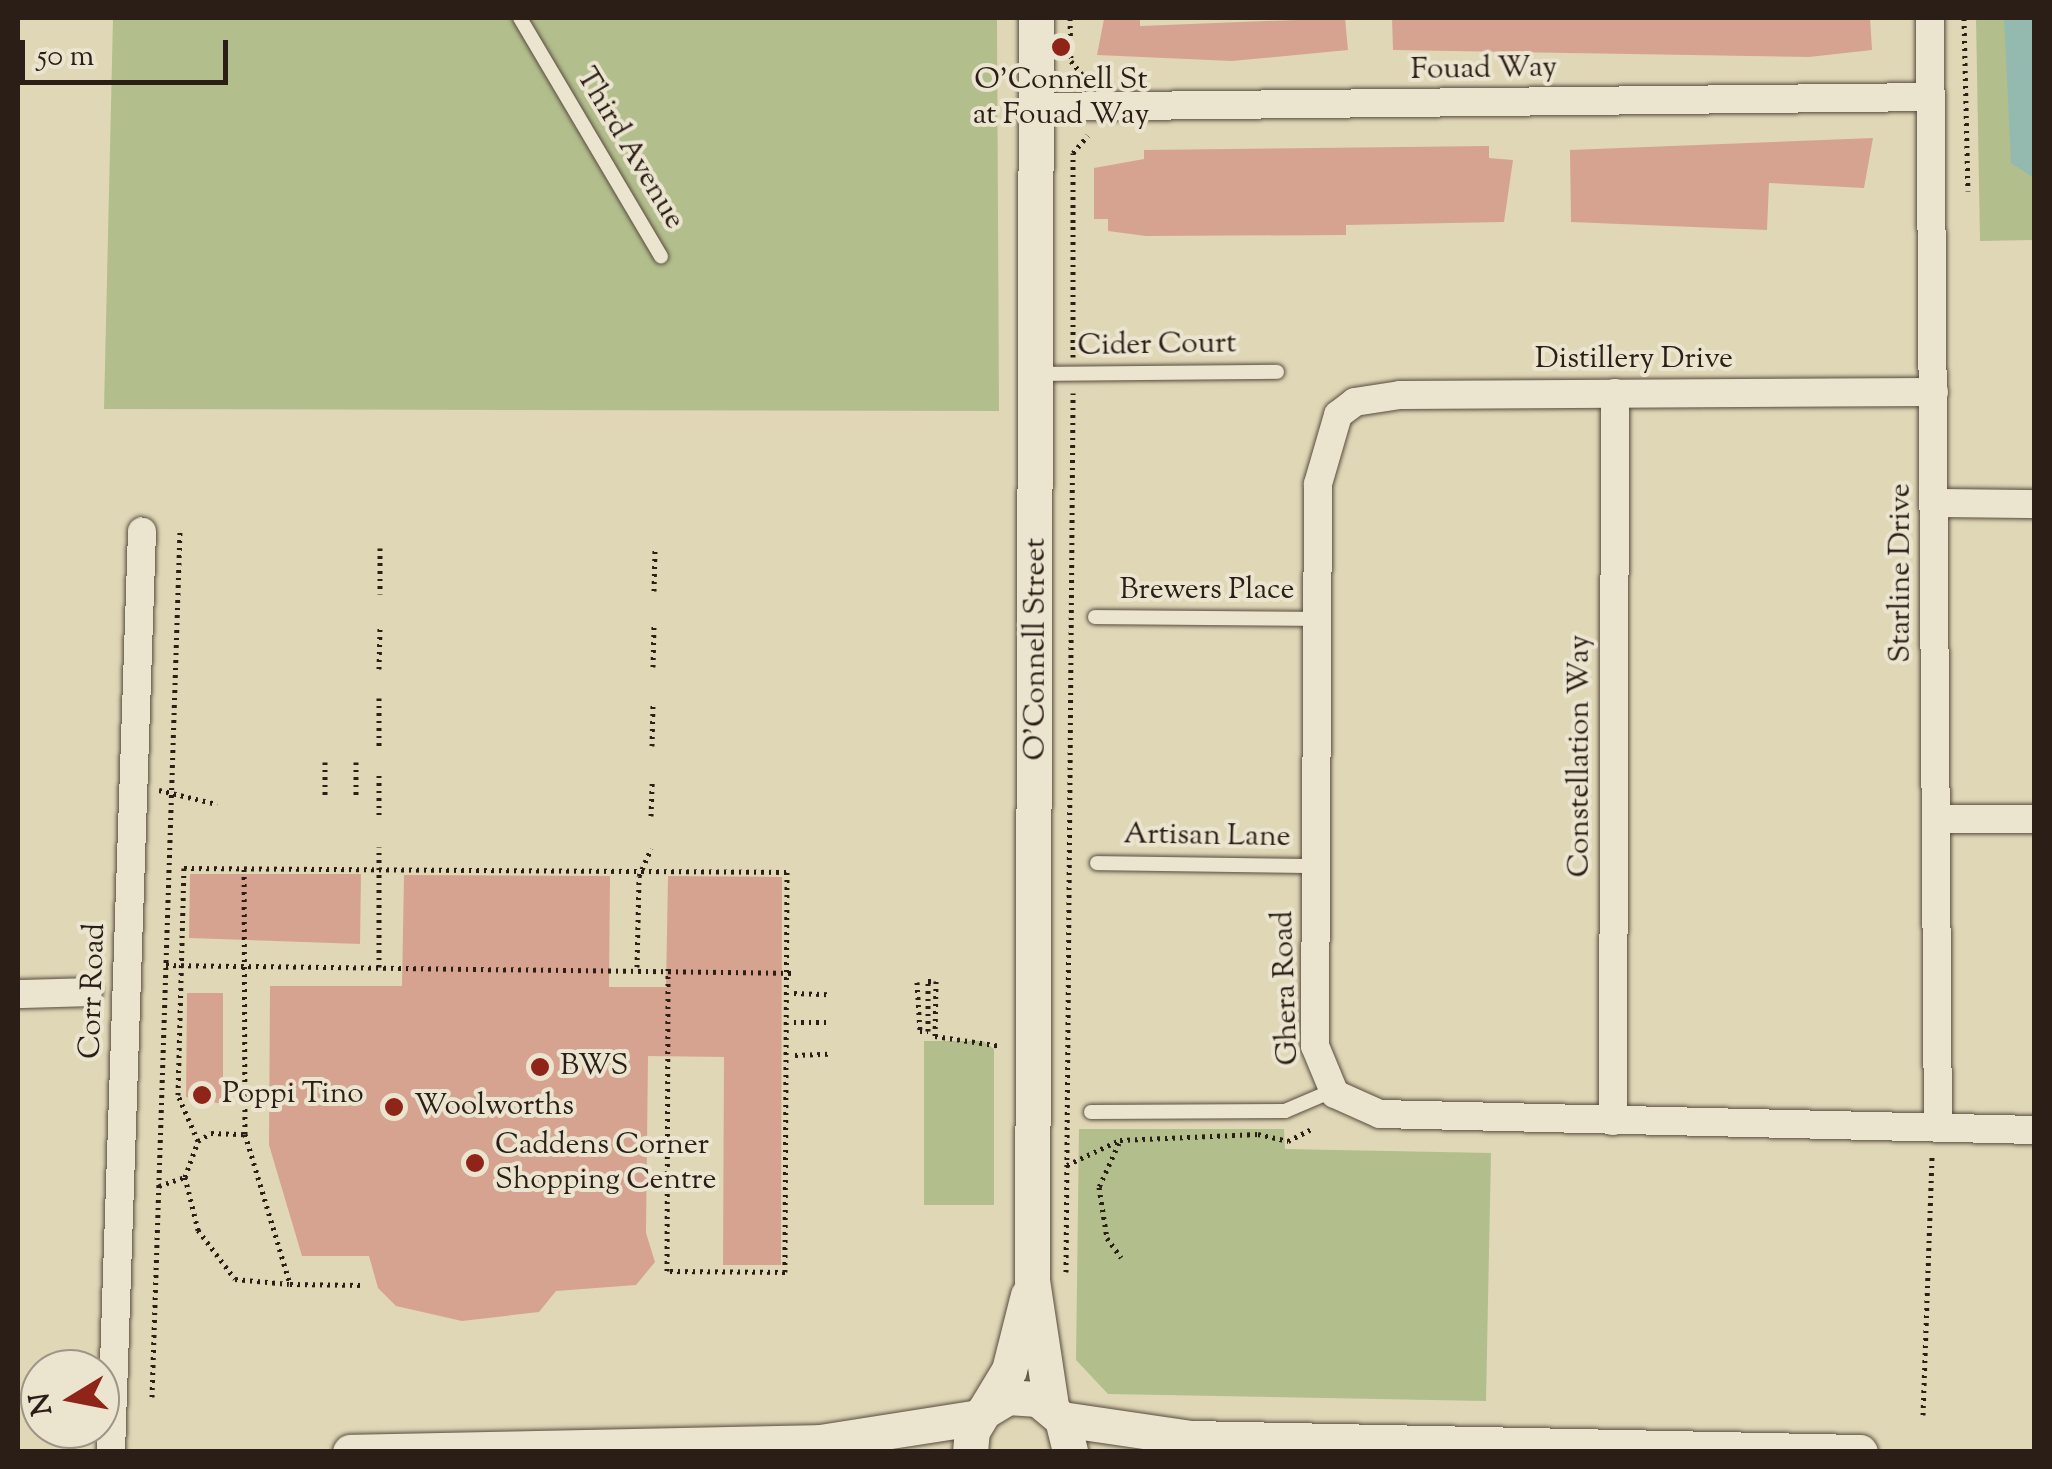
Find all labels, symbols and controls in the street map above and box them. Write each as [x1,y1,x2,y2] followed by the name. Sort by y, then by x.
[25,20,232,82] scale bar
[37,36,94,79] text: 50 m
[1050,36,1072,58] marker: O'Connell St at Fouad Way
[1410,51,1558,89] street label: Fouad Way
[567,62,691,236] street label: Third Avenue
[973,63,1149,134] place label: O'Connell St at Fouad Way
[1077,327,1237,365] street label: Cider Court
[1535,342,1733,378] street label: Distillery Drive
[1884,483,1920,663] street label: Starline Drive
[1019,538,1055,760] street label: O'Connell Street
[1120,573,1294,609] street label: Brewers Place
[1563,635,1599,877] street label: Constellation Way
[1123,818,1291,856] street label: Artisan Lane
[1266,910,1308,1066] street label: Ghera Road
[74,922,114,1060] street label: Corr Road
[560,1049,628,1085] place label: BWS
[529,1056,551,1078] marker: BWS
[222,1077,364,1113] place label: Poppi Tino
[191,1084,213,1106] marker: Poppi Tino
[414,1089,574,1125] place label: Woolworths
[383,1096,405,1118] marker: Woolworths
[495,1128,717,1198] place label: Caddens Corner Shopping Centre
[464,1152,486,1174] marker: Caddens Corner Shopping Centre
[20,1349,120,1449] north arrow
[21,1389,64,1418] text: N

